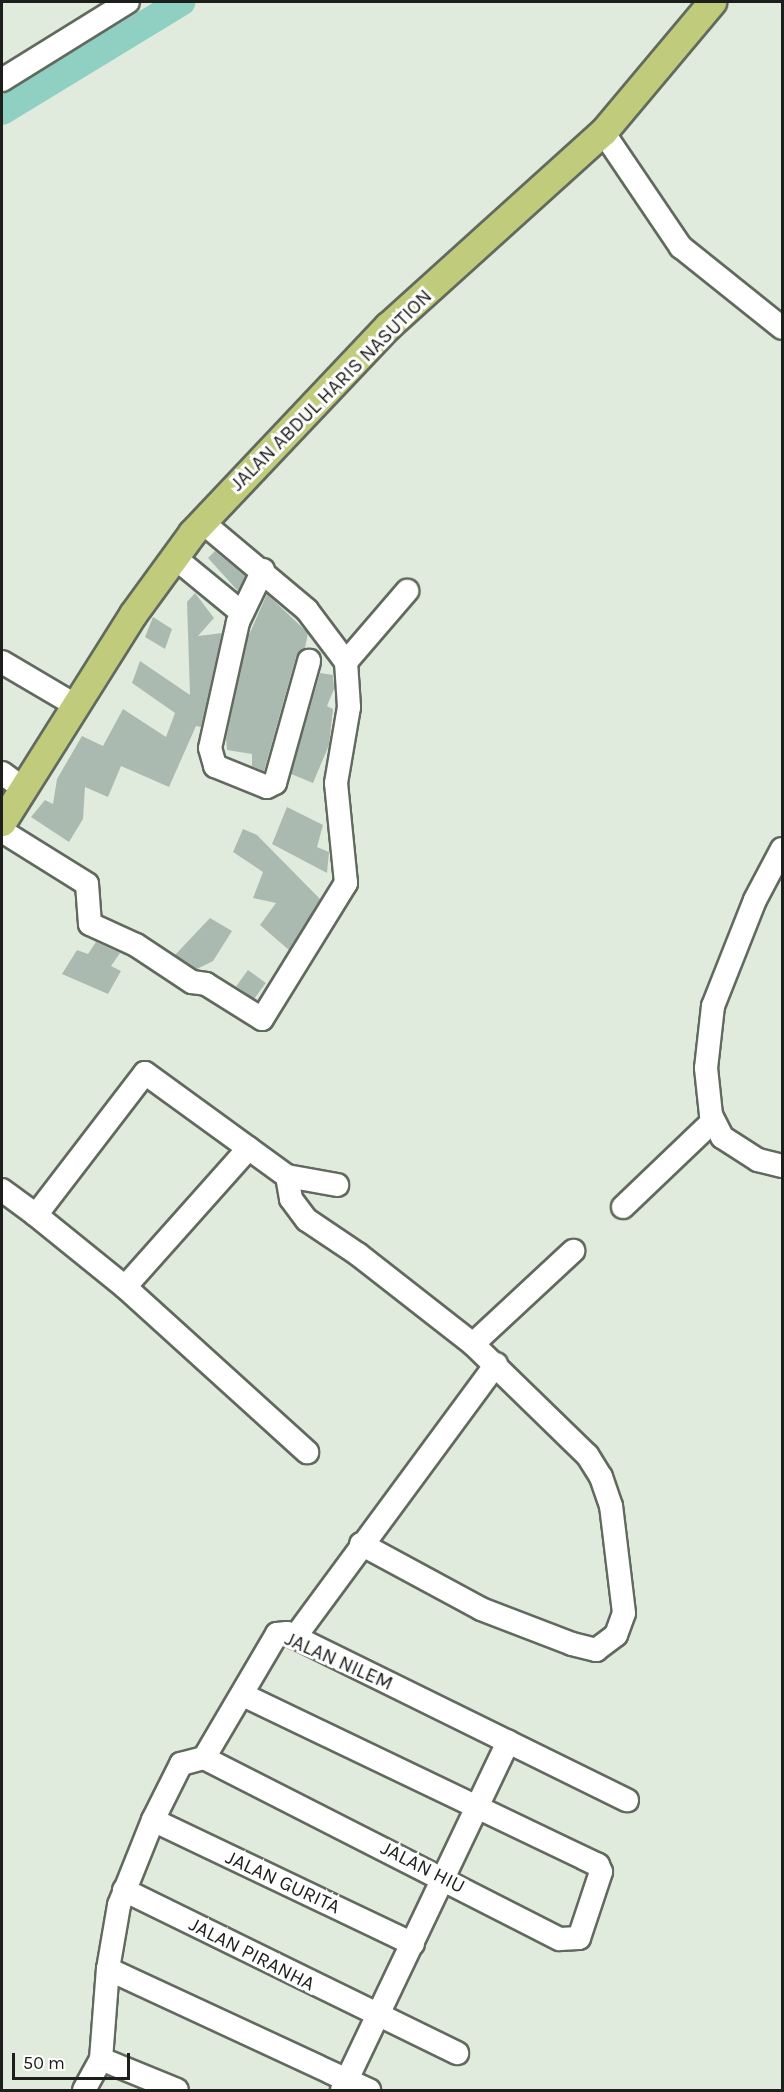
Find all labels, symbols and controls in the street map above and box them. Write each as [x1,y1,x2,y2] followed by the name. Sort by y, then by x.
[225,284,437,496] street label: JALAN ABDUL HARIS NASUTION
[281,1627,397,1695] street label: JALAN NILEM
[377,1836,469,1898] street label: JALAN HIU
[222,1845,344,1919] street label: JALAN GURITA
[185,1912,319,1996] street label: JALAN PIRANHA
[15,2041,134,2079] scale bar
[23,2052,65,2074] text: 50 m

